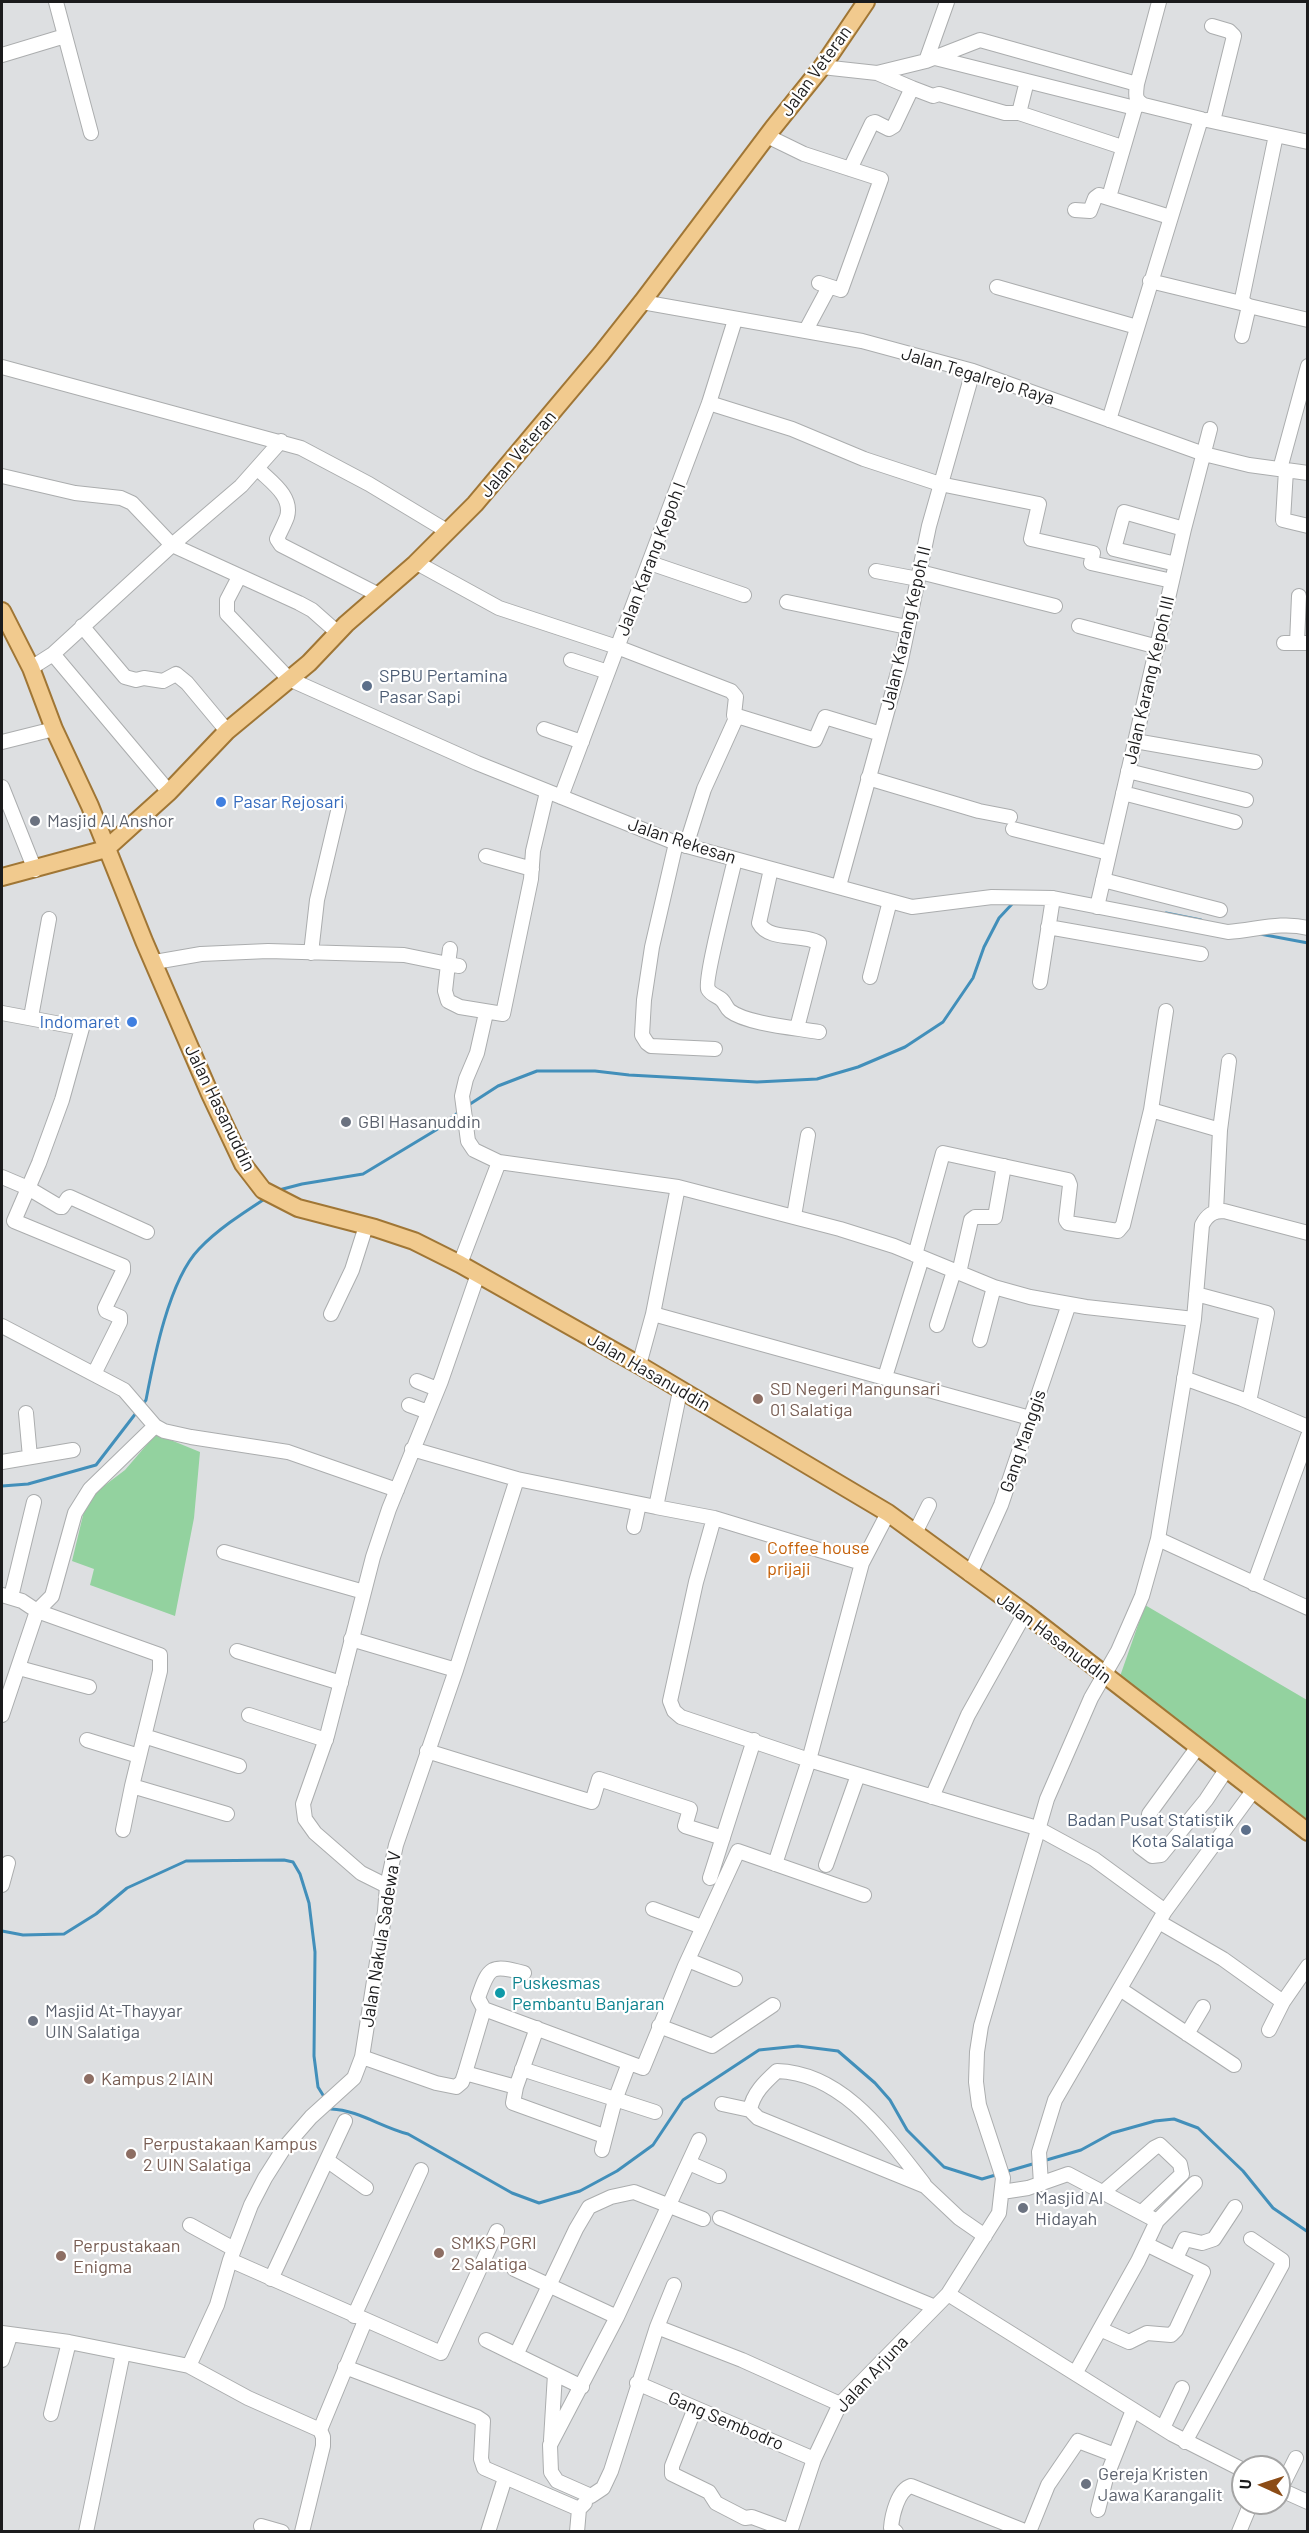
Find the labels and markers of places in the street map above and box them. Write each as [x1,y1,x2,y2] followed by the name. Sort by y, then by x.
[379,665,508,708] place label: SPBU Pertamina Pasar Sapi
[360,679,374,693] marker: SPBU Pertamina Pasar Sapi
[233,791,345,813] place label: Pasar Rejosari
[214,795,228,809] marker: Pasar Rejosari
[47,810,174,832] place label: Masjid Al Anshor
[28,814,42,828] marker: Masjid Al Anshor
[40,1011,120,1033] place label: Indomaret
[125,1015,139,1029] marker: Indomaret
[358,1111,481,1133] place label: GBI Hasanuddin
[339,1115,353,1129] marker: GBI Hasanuddin
[770,1378,941,1420] place label: SD Negeri Mangunsari 01 Salatiga
[751,1392,765,1406] marker: SD Negeri Mangunsari 01 Salatiga
[767,1537,870,1580] place label: Coffee house prijaji
[748,1551,762,1565] marker: Coffee house prijaji
[1067,1809,1234,1852] place label: Badan Pusat Statistik Kota Salatiga
[1239,1823,1253,1837] marker: Badan Pusat Statistik Kota Salatiga
[512,1972,664,2014] place label: Puskesmas Pembantu Banjaran
[493,1986,507,2000] marker: Puskesmas Pembantu Banjaran
[45,2000,182,2042] place label: Masjid At-Thayyar UIN Salatiga
[26,2014,40,2028] marker: Masjid At-Thayyar UIN Salatiga
[101,2068,214,2090] place label: Kampus 2 IAIN
[82,2072,96,2086] marker: Kampus 2 IAIN
[143,2133,317,2176] place label: Perpustakaan Kampus 2 UIN Salatiga
[124,2147,138,2161] marker: Perpustakaan Kampus 2 UIN Salatiga
[1035,2187,1103,2230] place label: Masjid Al Hidayah
[1016,2201,1030,2215] marker: Masjid Al Hidayah
[451,2232,537,2274] place label: SMKS PGRI 2 Salatiga
[73,2235,180,2278] place label: Perpustakaan Enigma
[432,2246,446,2260] marker: SMKS PGRI 2 Salatiga
[54,2249,68,2263] marker: Perpustakaan Enigma
[1098,2463,1223,2506] place label: Gereja Kristen Jawa Karangalit
[1079,2477,1093,2491] marker: Gereja Kristen Jawa Karangalit

